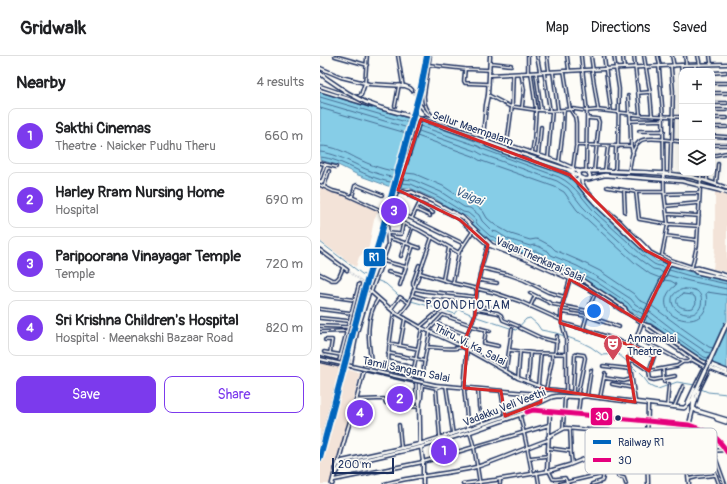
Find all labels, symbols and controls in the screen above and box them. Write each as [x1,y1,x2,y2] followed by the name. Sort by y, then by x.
[20,16,86,40] text: Gridwalk
[546,19,569,36] text: Map
[591,19,650,36] text: Directions
[672,19,707,36] text: Saved
[679,68,715,176] map controls
[679,68,715,104] button: +
[16,72,65,93] text: Nearby
[257,74,304,90] text: 4 results
[679,104,715,140] button: −
[431,109,515,149] street label: Sellur Maempalam
[55,119,151,138] text: Sakthi Cinemas
[27,128,33,144] text: 1
[265,128,303,144] text: 660 m
[55,138,216,154] text: Theatre · Naicker Pudhu Theru
[679,140,715,176] button: layers
[55,183,224,202] text: Harley Rram Nursing Home
[453,184,487,210] water label: Vaigai
[26,192,34,208] text: 2
[265,192,303,208] text: 690 m
[381,196,407,226] pin: 3
[55,202,99,218] text: Hospital
[493,234,586,285] street label: Vaigai Thenkarai Salai
[55,247,241,266] text: Paripoorana Vinayagar Temple
[363,248,386,267] line badge: R1
[369,251,379,264] text: R1
[26,256,34,272] text: 3
[266,256,303,272] text: 720 m
[55,266,95,282] text: Temple
[425,298,511,313] district label: POONDHOTAM
[584,301,604,321] your location
[55,311,239,330] text: Sri Krishna Children's Hospital
[26,320,34,336] text: 4
[266,320,303,336] text: 820 m
[432,321,508,368] street label: Thiru. Vi. Ka. Salai
[55,330,233,346] text: Hospital · Meenakshi Bazaar Road
[627,332,676,358] place label: Annamalai Theatre
[602,333,624,361] theatre icon: Annamalai Theatre
[361,354,451,385] street label: Tamil Sangam Salai
[16,376,156,413] button: Save
[164,376,304,413] button: Share
[387,384,413,414] pin: 2
[461,386,547,429] street label: Vadakku Veli Veethi
[347,398,373,428] pin: 4
[590,407,613,426] line badge: 30
[595,410,609,423] text: 30
[613,413,623,423] unlabelled marker
[585,428,717,474] legend
[431,436,457,466] pin: 1
[618,436,664,449] text: Railway R1
[618,454,632,467] text: 30
[332,456,394,475] scale bar
[338,458,371,471] text: 200 m

